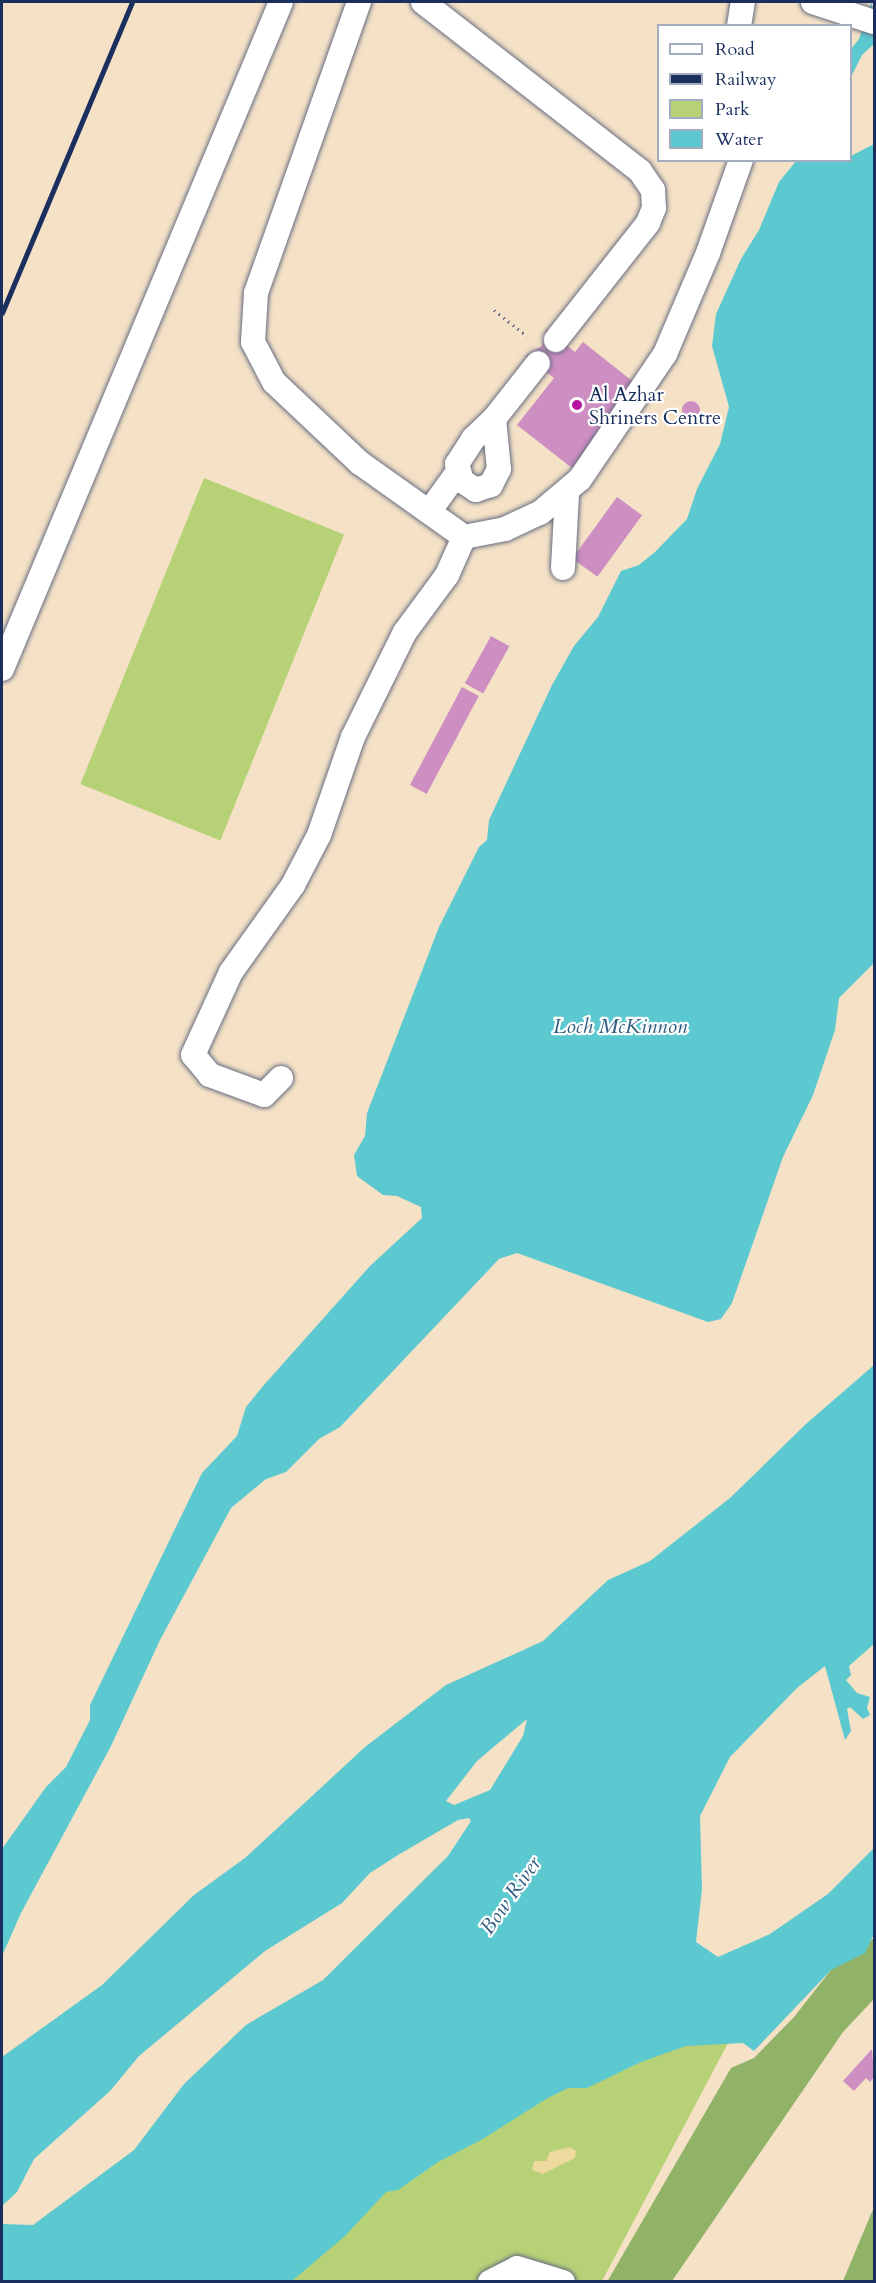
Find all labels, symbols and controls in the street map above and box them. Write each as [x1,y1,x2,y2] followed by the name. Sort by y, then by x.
[657,24,852,162] legend
[715,37,755,62] text: Road
[715,67,777,92] text: Railway
[715,97,750,122] text: Park
[715,127,763,152] text: Water
[589,382,721,429] place label: Al Azhar Shriners Centre
[570,398,584,412] marker: Al Azhar Shriners Centre
[553,1014,687,1040] water label: Loch McKinnon
[475,1852,547,1940] water label: Bow River

